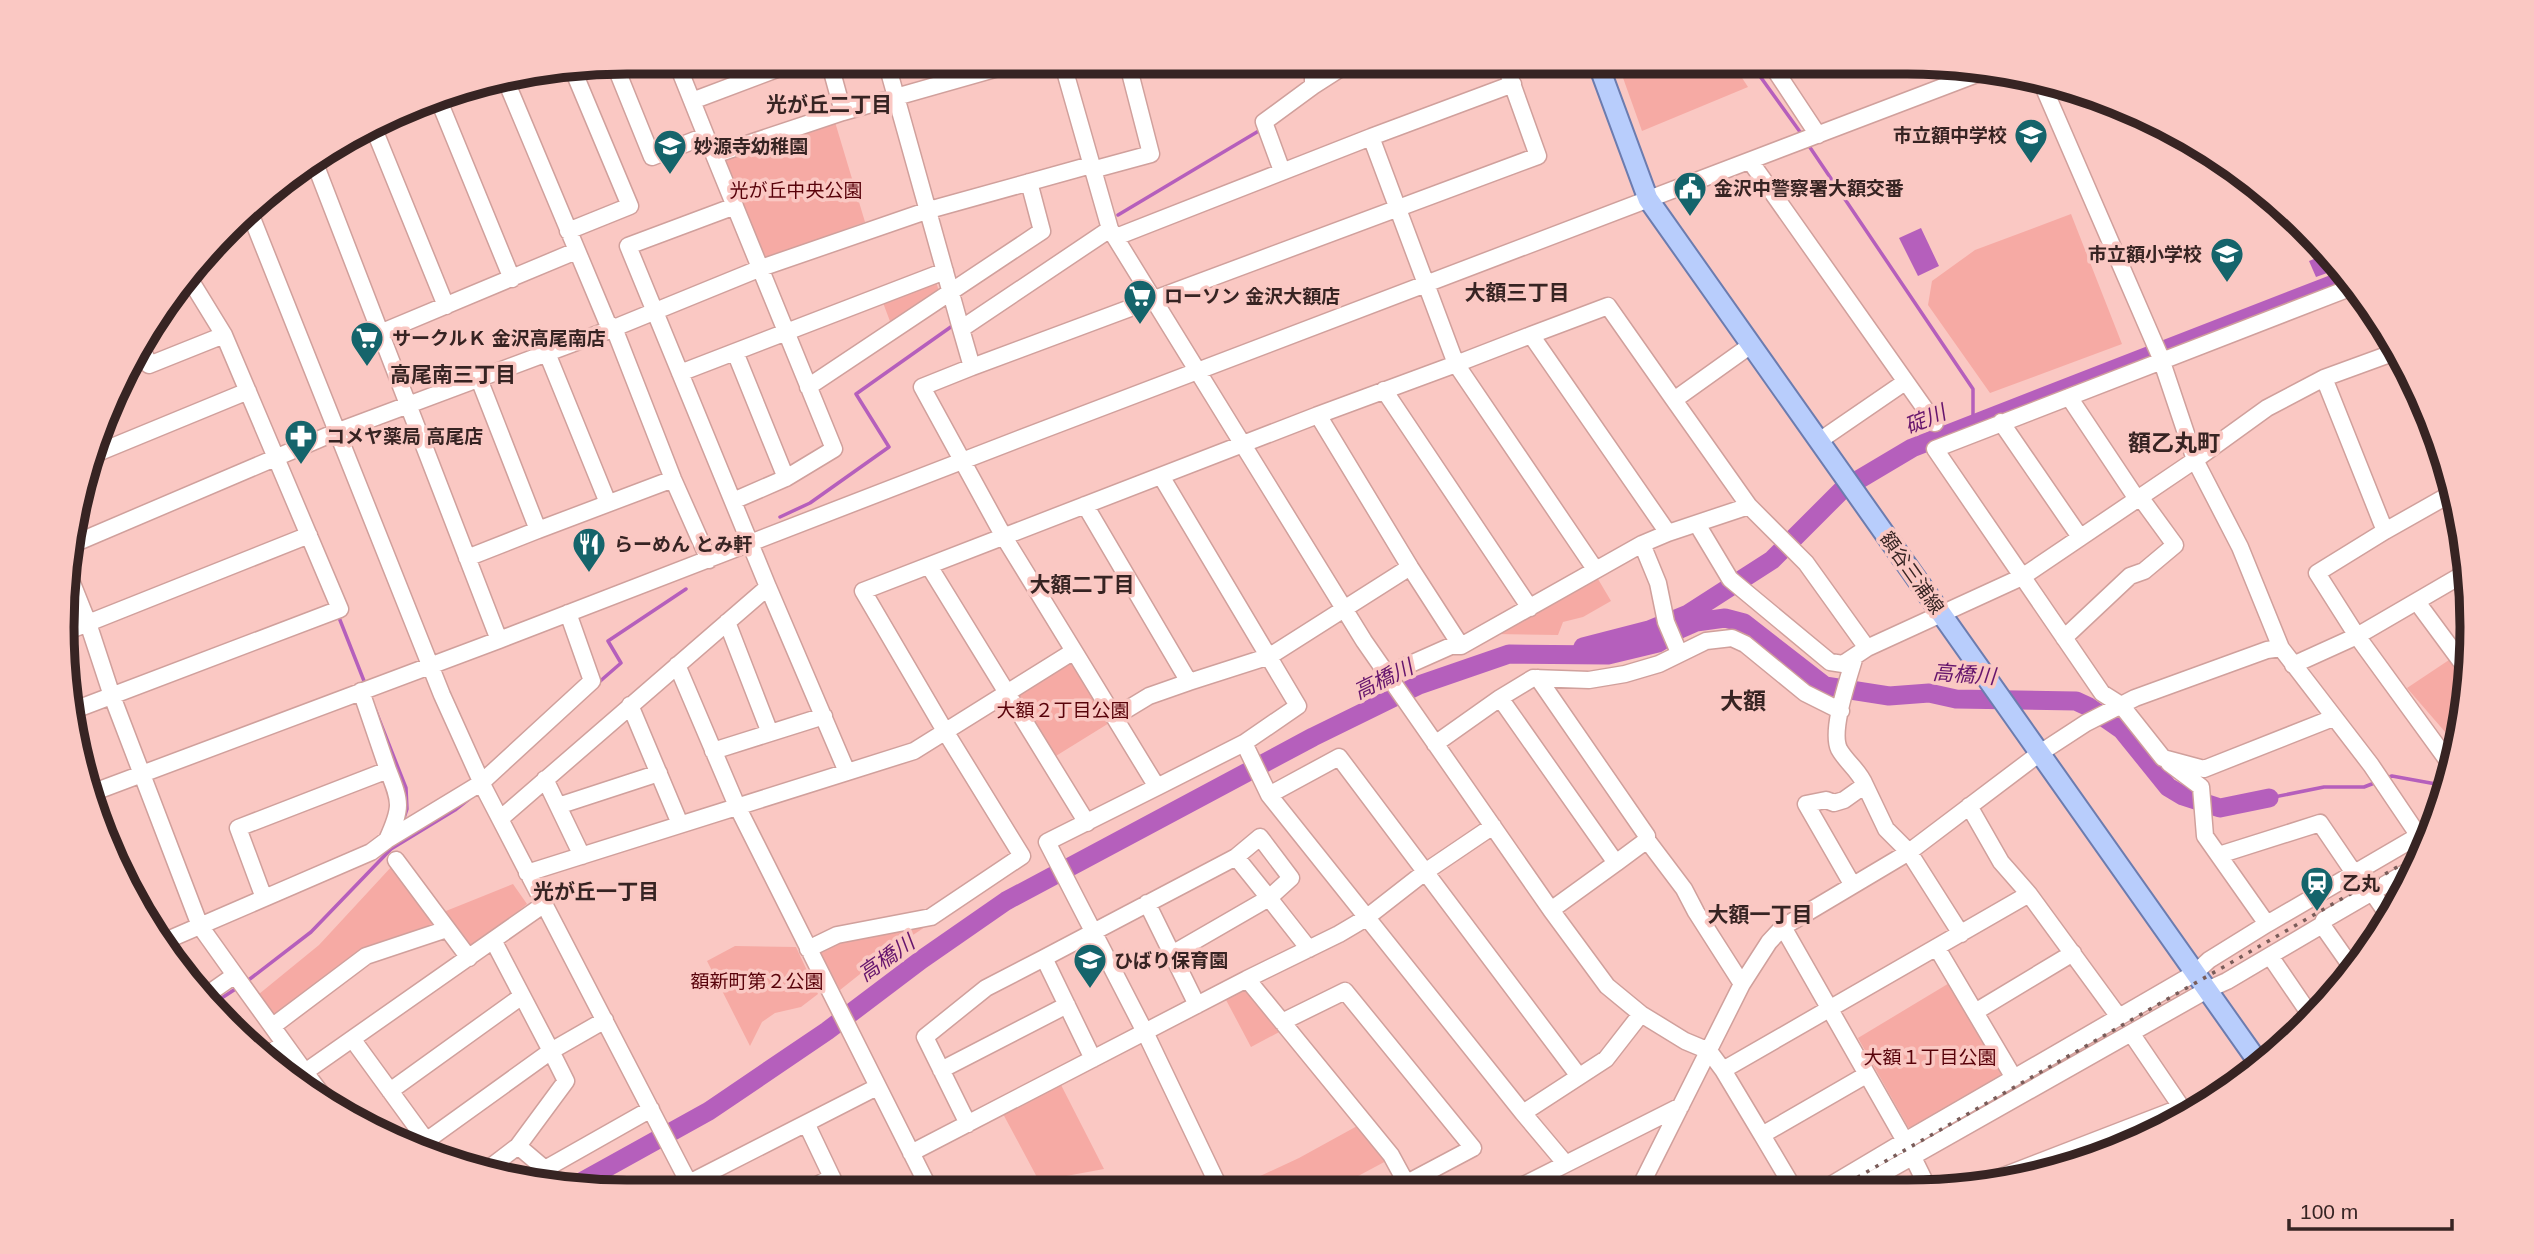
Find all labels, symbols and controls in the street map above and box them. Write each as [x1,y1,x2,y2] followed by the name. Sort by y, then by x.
[766,93,892,116] district label: 光が丘二丁目
[2012,116,2050,165] school or university icon: 市立額中学校
[1893,125,2007,146] place label: 市立額中学校
[651,127,689,176] school or university icon: 妙源寺幼稚園
[694,136,808,157] place label: 妙源寺幼稚園
[1671,169,1709,218] public building icon: 金沢中警察署大額交番
[1714,178,1904,199] place label: 金沢中警察署大額交番
[729,180,863,201] park label: 光が丘中央公園
[2208,235,2246,284] school or university icon: 市立額小学校
[2088,244,2202,265] place label: 市立額小学校
[1121,277,1159,326] supermarket icon: ローソン 金沢大額店
[1465,281,1570,304] district label: 大額三丁目
[1164,286,1340,307] place label: ローソン 金沢大額店
[348,319,386,368] supermarket icon: サークルＫ 金沢高尾南店
[392,328,606,349] place label: サークルＫ 金沢高尾南店
[390,363,516,386] district label: 高尾南三丁目
[1901,399,1951,438] water label: 碇川
[282,417,320,466] pharmacy icon: コメヤ薬局 高尾店
[326,426,483,447] place label: コメヤ薬局 高尾店
[2128,430,2220,456] district label: 額乙丸町
[570,525,608,574] restaurant icon: らーめん とみ軒
[1876,528,1948,618] street label: 額谷三浦線
[614,534,752,555] place label: らーめん とみ軒
[1030,573,1135,596] district label: 大額二丁目
[1350,654,1418,703] water label: 高橋川
[1932,660,1998,688] water label: 高橋川
[1720,688,1766,714] district label: 大額
[996,700,1130,721] park label: 大額２丁目公園
[2298,864,2336,913] station icon: 乙丸
[2342,873,2380,894] place label: 乙丸
[533,880,659,903] district label: 光が丘一丁目
[1708,903,1813,926] district label: 大額一丁目
[854,929,920,985] water label: 高橋川
[1071,941,1109,990] school or university icon: ひばり保育園
[1114,950,1228,971] place label: ひばり保育園
[690,971,824,992] park label: 額新町第２公園
[1863,1047,1997,1068] park label: 大額１丁目公園
[2289,1188,2452,1232] scale bar
[2300,1200,2358,1223] text: 100 m

